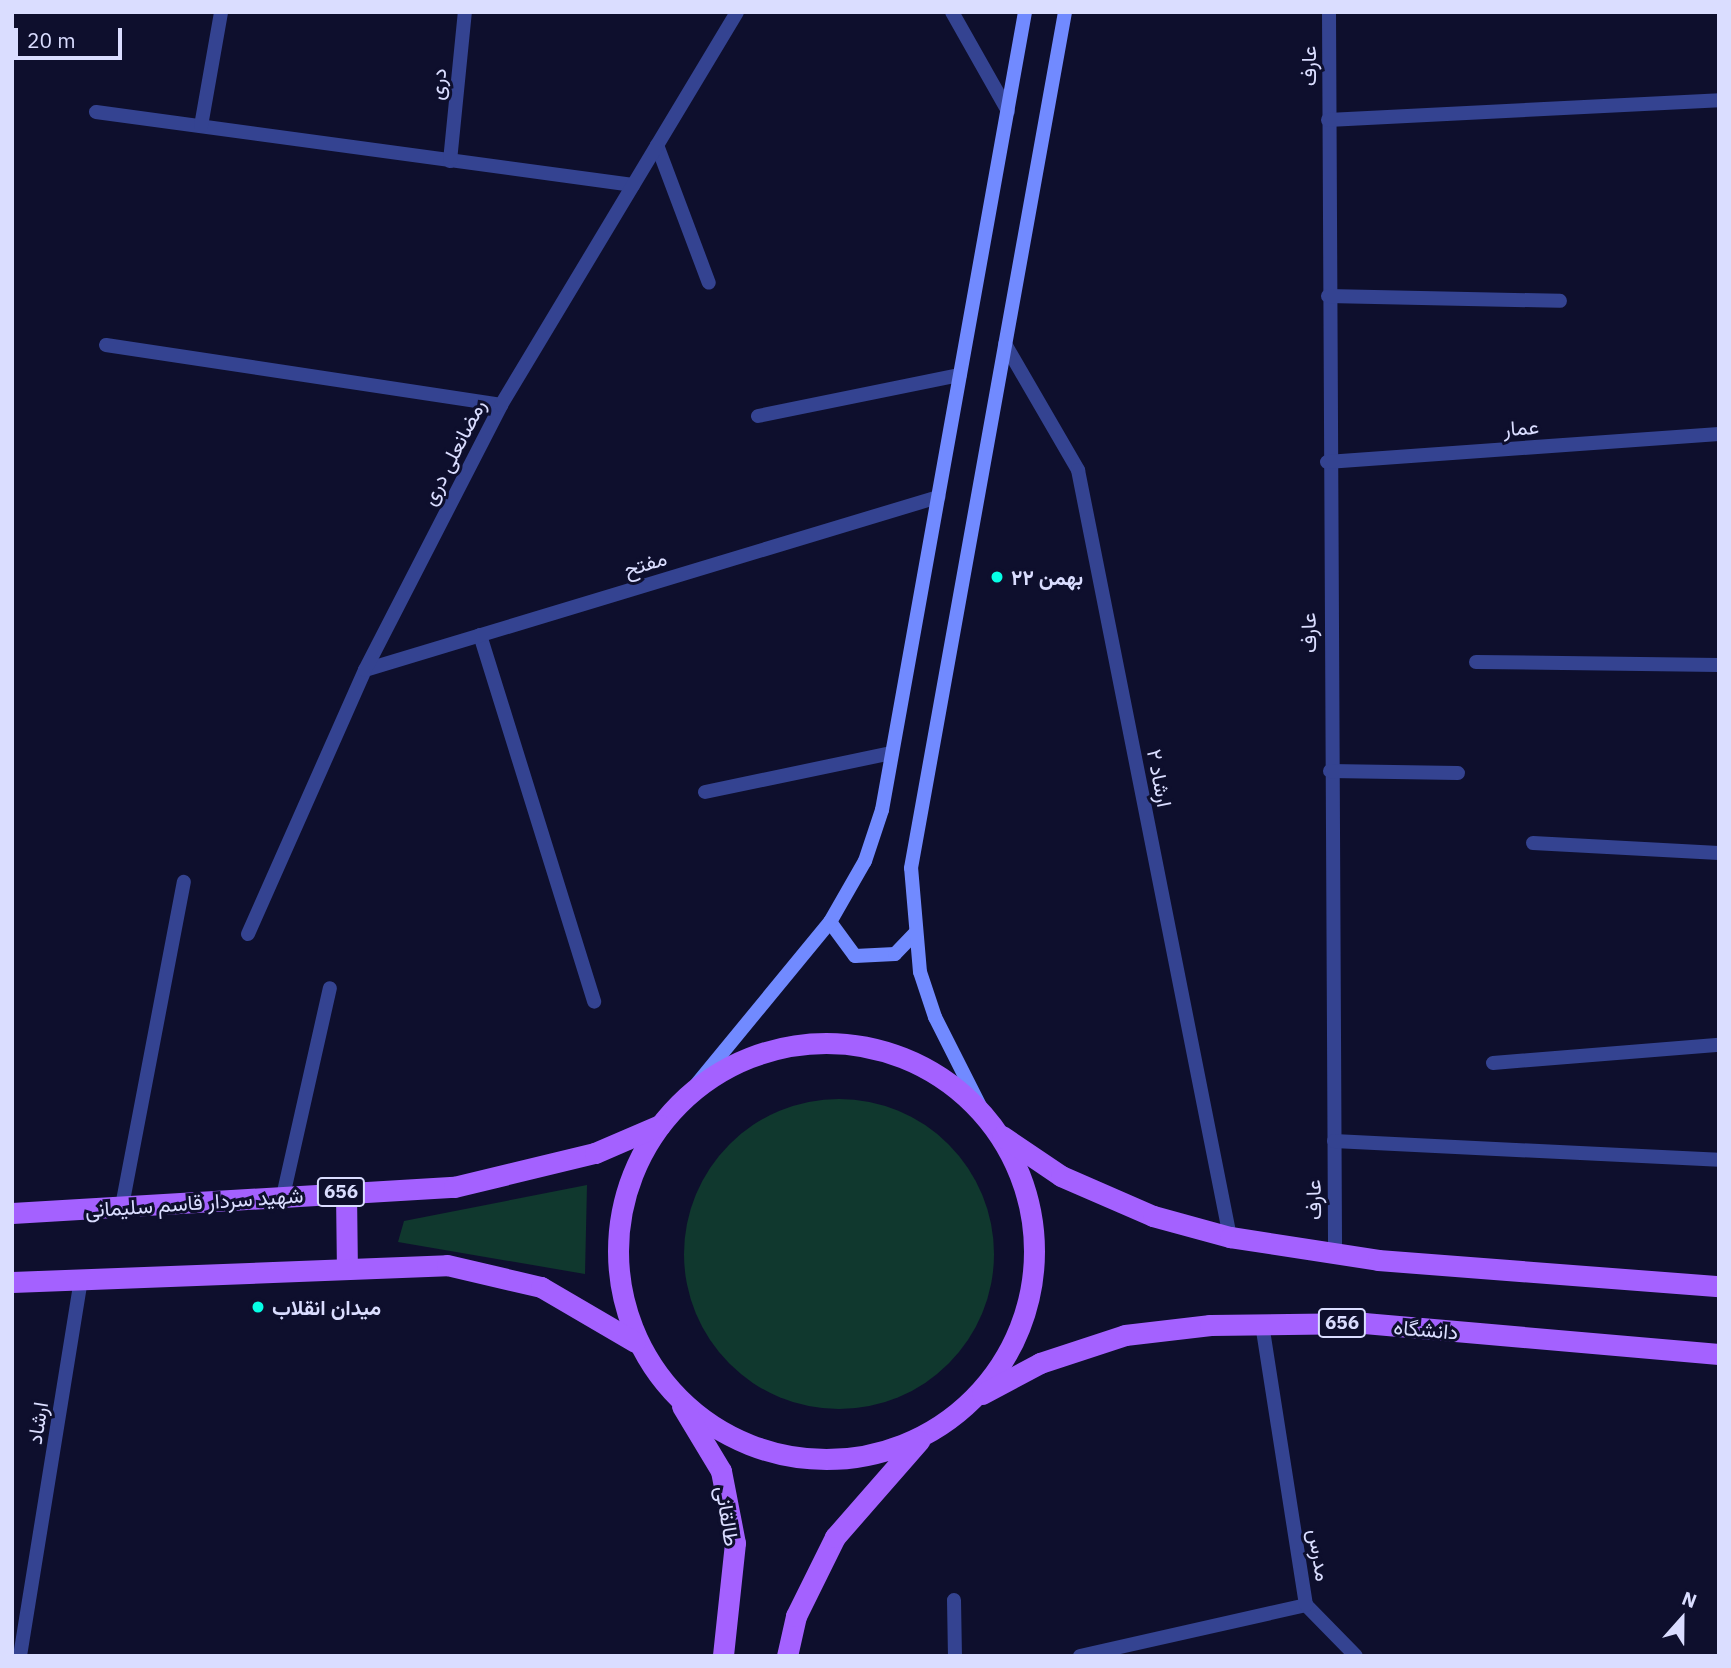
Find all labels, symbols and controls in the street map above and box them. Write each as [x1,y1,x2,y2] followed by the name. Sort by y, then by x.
[18,14,126,58] scale bar
[27,26,76,54] text: 20 m
[1295,46,1321,86] street label: عارف
[423,67,451,101] street label: دری
[416,395,490,509] street label: رمضانعلی دری
[1502,413,1540,441] street label: عمار
[620,545,670,581] street label: مفتح
[1011,564,1083,590] place label: ۲۲ بهمن
[989,569,1005,585] marker: ۲۲ بهمن
[1295,613,1321,653] street label: عارف
[1142,747,1178,809] street label: ارشاد ۲
[316,1176,366,1208] road number: 656
[1300,1180,1326,1220] street label: عارف
[84,1182,304,1222] street label: شهید سردار قاسم سلیمانی
[272,1294,381,1320] place label: میدان انقلاب
[250,1299,266,1315] marker: میدان انقلاب
[1318,1308,1366,1338] road number: 656
[1393,1314,1459,1344] street label: دانشگاه
[21,1400,53,1446] street label: ارشاد
[711,1484,745,1548] street label: طالقانی
[1303,1527,1337,1583] street label: مدرس
[1647,1584,1717,1654] north arrow
[1679,1586,1700,1613] text: N

